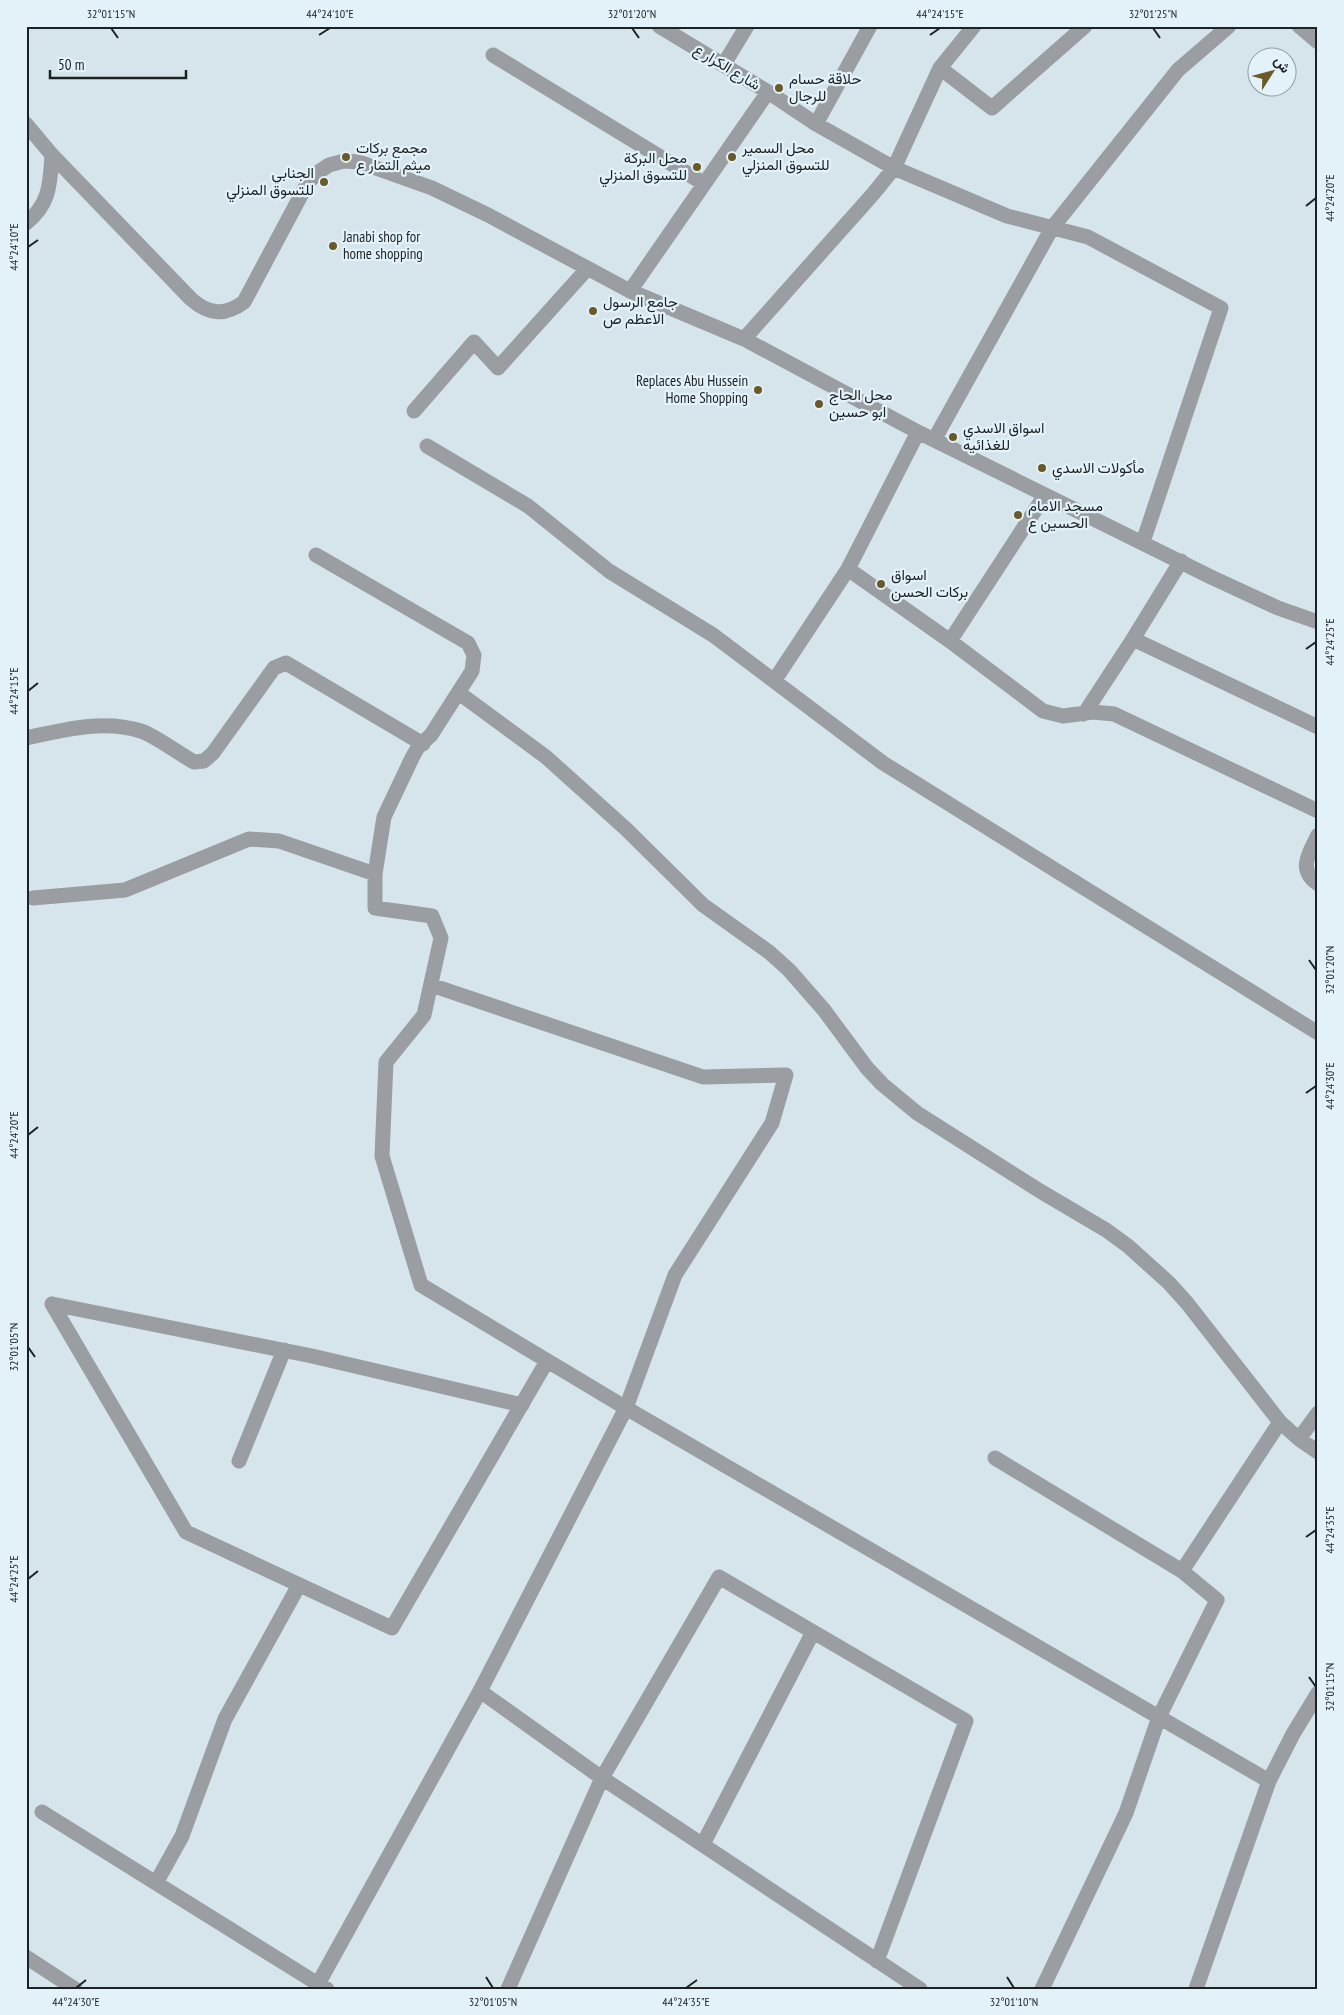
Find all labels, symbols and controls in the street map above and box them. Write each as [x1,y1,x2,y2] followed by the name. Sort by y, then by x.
[87,6,135,21] text: 32°01'15"N
[306,6,354,21] text: 44°24'10"E
[608,6,656,21] text: 32°01'20"N
[916,6,964,21] text: 44°24'15"E
[1129,6,1177,21] text: 32°01'25"N
[689,39,764,96] street label: شارع الكرار ع
[50,48,186,80] scale bar
[1246,48,1296,98] north arrow
[1270,52,1295,77] text: ش
[58,55,84,74] text: 50 m
[789,69,861,105] place label: حلاقة حسام للرجال
[773,82,785,94] marker: حلاقة حسام للرجال
[356,138,431,176] place label: مجمع بركات ميثم التمار ع
[741,138,830,178] place label: محل السمير للتسوق المنزلي
[599,148,687,188] place label: محل البركة للتسوق المنزلي
[340,151,352,163] marker: مجمع بركات ميثم التمار ع
[726,151,738,163] marker: محل السمير للتسوق المنزلي
[691,161,703,173] marker: محل البركة للتسوق المنزلي
[226,163,314,203] place label: الجنابي للتسوق المنزلي
[1322,174,1337,222] text: 44°24'20"E
[318,176,330,188] marker: الجنابي للتسوق المنزلي
[6,223,21,271] text: 44°24'10"E
[342,227,423,263] place label: Janabi shop for home shopping
[327,240,339,252] marker: Janabi shop for home shopping
[603,292,678,329] place label: جامع الرسول الاعظم ص
[587,305,599,317] marker: جامع الرسول الاعظم ص
[636,371,748,407] place label: Replaces Abu Hussein Home Shopping
[752,384,764,396] marker: Replaces Abu Hussein Home Shopping
[829,385,892,422] place label: محل الحاج ابو حسين
[813,398,825,410] marker: محل الحاج ابو حسين
[963,418,1044,454] place label: اسواق الاسدي للغذائيه
[947,431,959,443] marker: اسواق الاسدي للغذائيه
[1052,458,1144,481] place label: مأكولات الاسدي
[1036,462,1048,474] marker: مأكولات الاسدي
[1028,496,1103,534] place label: مسجد الامام الحسين ع
[1012,509,1024,521] marker: مسجد الامام الحسين ع
[891,565,968,602] place label: اسواق بركات الحسن
[875,578,887,590] marker: اسواق بركات الحسن
[1322,618,1337,666] text: 44°24'25"E
[6,667,21,715] text: 44°24'15"E
[1322,946,1337,994] text: 32°01'20"N
[1322,1062,1337,1110] text: 44°24'30"E
[6,1111,21,1159] text: 44°24'20"E
[6,1323,21,1371] text: 32°01'05"N
[1322,1506,1337,1554] text: 44°24'35"E
[6,1555,21,1603] text: 44°24'25"E
[1322,1663,1337,1711] text: 32°01'15"N
[52,1994,100,2009] text: 44°24'30"E
[469,1994,517,2009] text: 32°01'05"N
[662,1994,710,2009] text: 44°24'35"E
[990,1994,1038,2009] text: 32°01'10"N

